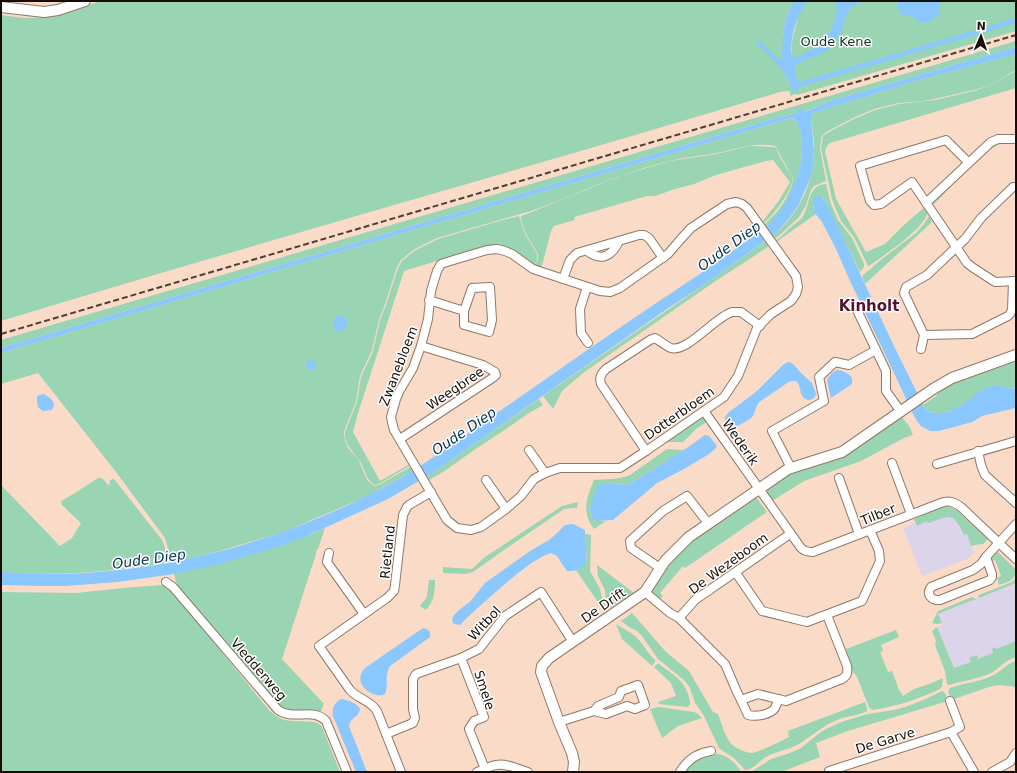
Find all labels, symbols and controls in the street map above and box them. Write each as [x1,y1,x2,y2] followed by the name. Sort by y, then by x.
[961,16,1001,56] north arrow
[976,20,986,33] text: N
[801,34,871,49] park label: Oude Kene
[694,218,764,274] water label: Oude Diep
[839,297,899,315] district label: Kinholt
[376,324,421,408] street label: Zwanebloem
[424,364,487,413] street label: Weegbree
[641,384,717,443] street label: Dotterbloem
[429,404,499,458] water label: Oude Diep
[719,416,762,469] street label: Wederik
[858,500,898,529] street label: Tilber
[377,525,398,580] street label: Rietland
[686,530,771,597] street label: De Wezeboom
[111,546,187,572] water label: Oude Diep
[578,585,628,626] street label: De Drift
[465,603,504,643] street label: Witbol
[228,635,290,703] street label: Vledderweg
[471,669,498,712] street label: Smele
[854,724,917,757] street label: De Garve

